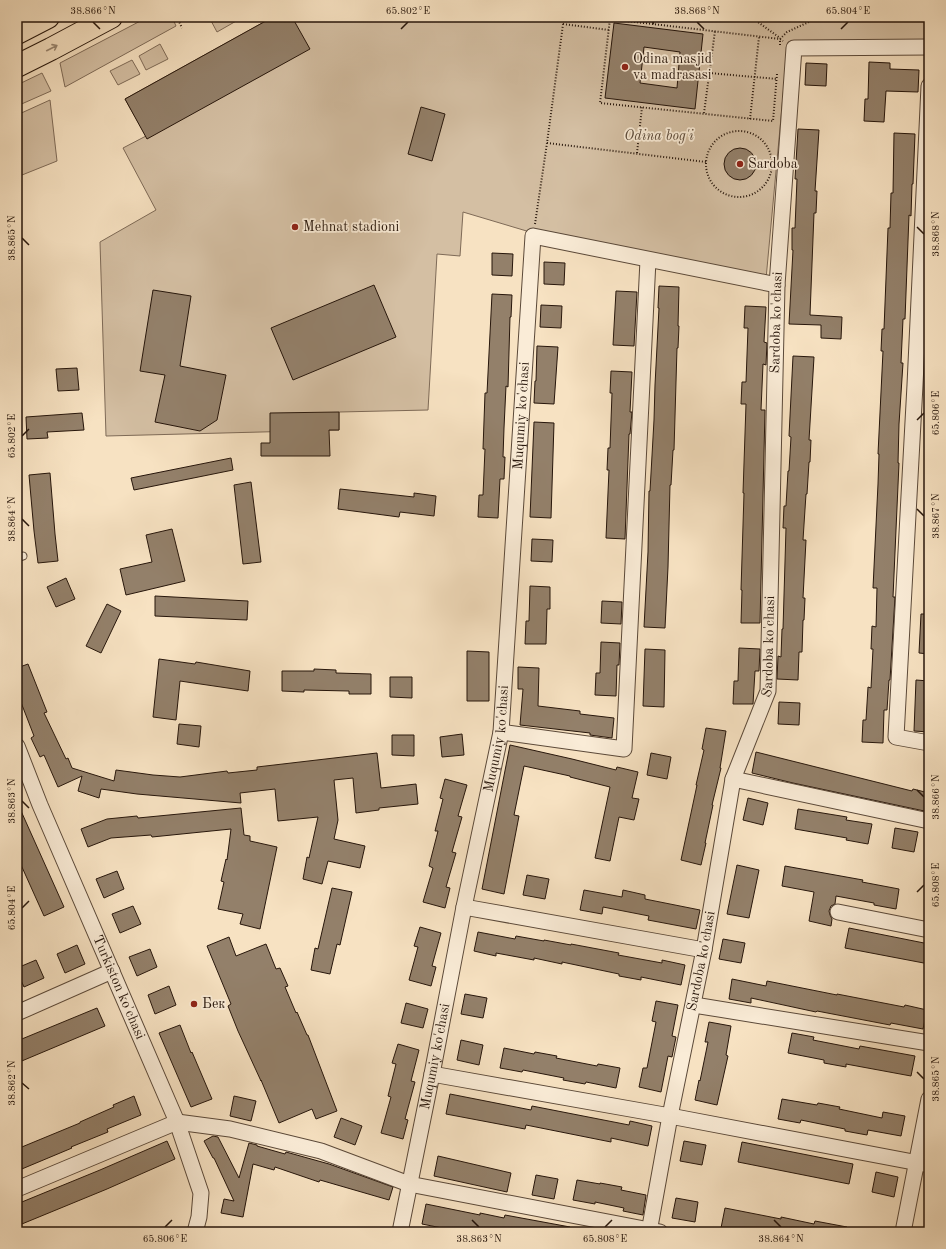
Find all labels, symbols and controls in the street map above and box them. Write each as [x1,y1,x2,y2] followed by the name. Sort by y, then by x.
[70,6,116,16] text: 38.866°N
[386,6,430,16] text: 65.802°E
[674,6,720,16] text: 38.868°N
[826,6,870,16] text: 65.804°E
[46,44,58,52] one-way arrow
[633,52,712,82] place label: Odina masjid va madrasasi
[620,62,630,72] marker: Odina masjid va madrasasi
[624,129,694,144] park label: Odina bog'i
[748,157,798,171] place label: Sardoba
[735,159,745,169] marker: Sardoba
[931,211,941,257] text: 38.868°N
[7,215,17,261] text: 38.865°N
[303,220,400,234] place label: Mehnat stadioni
[290,222,300,232] marker: Mehnat stadioni
[768,271,785,374] street label: Sardoba ko'chasi
[511,361,532,470] street label: Muqumiy ko'chasi
[931,391,941,435] text: 65.806°E
[7,414,17,458] text: 65.802°E
[931,493,941,539] text: 38.867°N
[7,496,17,542] text: 38.864°N
[759,595,777,699] street label: Sardoba ko'chasi
[481,684,511,793] street label: Muqumiy ko'chasi
[931,774,941,820] text: 38.866°N
[7,778,17,824] text: 38.863°N
[931,863,941,907] text: 65.808°E
[7,886,17,930] text: 65.804°E
[685,910,718,1012] street label: Sardoba ko'chasi
[90,933,148,1042] street label: Turkiston ko'chasi
[202,997,225,1011] place label: Бек
[189,999,199,1009] marker: Бек
[418,1002,452,1111] street label: Muqumiy ko'chasi
[931,1056,941,1102] text: 38.865°N
[7,1060,17,1106] text: 38.862°N
[143,1234,187,1244] text: 65.806°E
[456,1234,502,1244] text: 38.863°N
[583,1234,627,1244] text: 65.808°E
[758,1234,804,1244] text: 38.864°N

